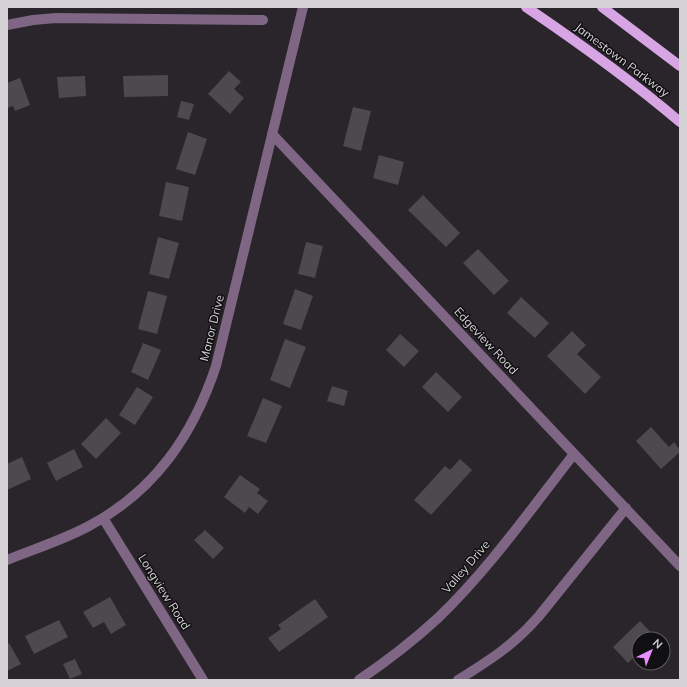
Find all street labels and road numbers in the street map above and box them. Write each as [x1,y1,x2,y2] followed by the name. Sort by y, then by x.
[572,19,673,100] street label: Jamestown Parkway
[196,293,227,363] street label: Manor Drive
[451,304,521,377] street label: Edgeview Road
[438,537,493,596] street label: Valley Drive
[135,551,194,632] street label: Longview Road

